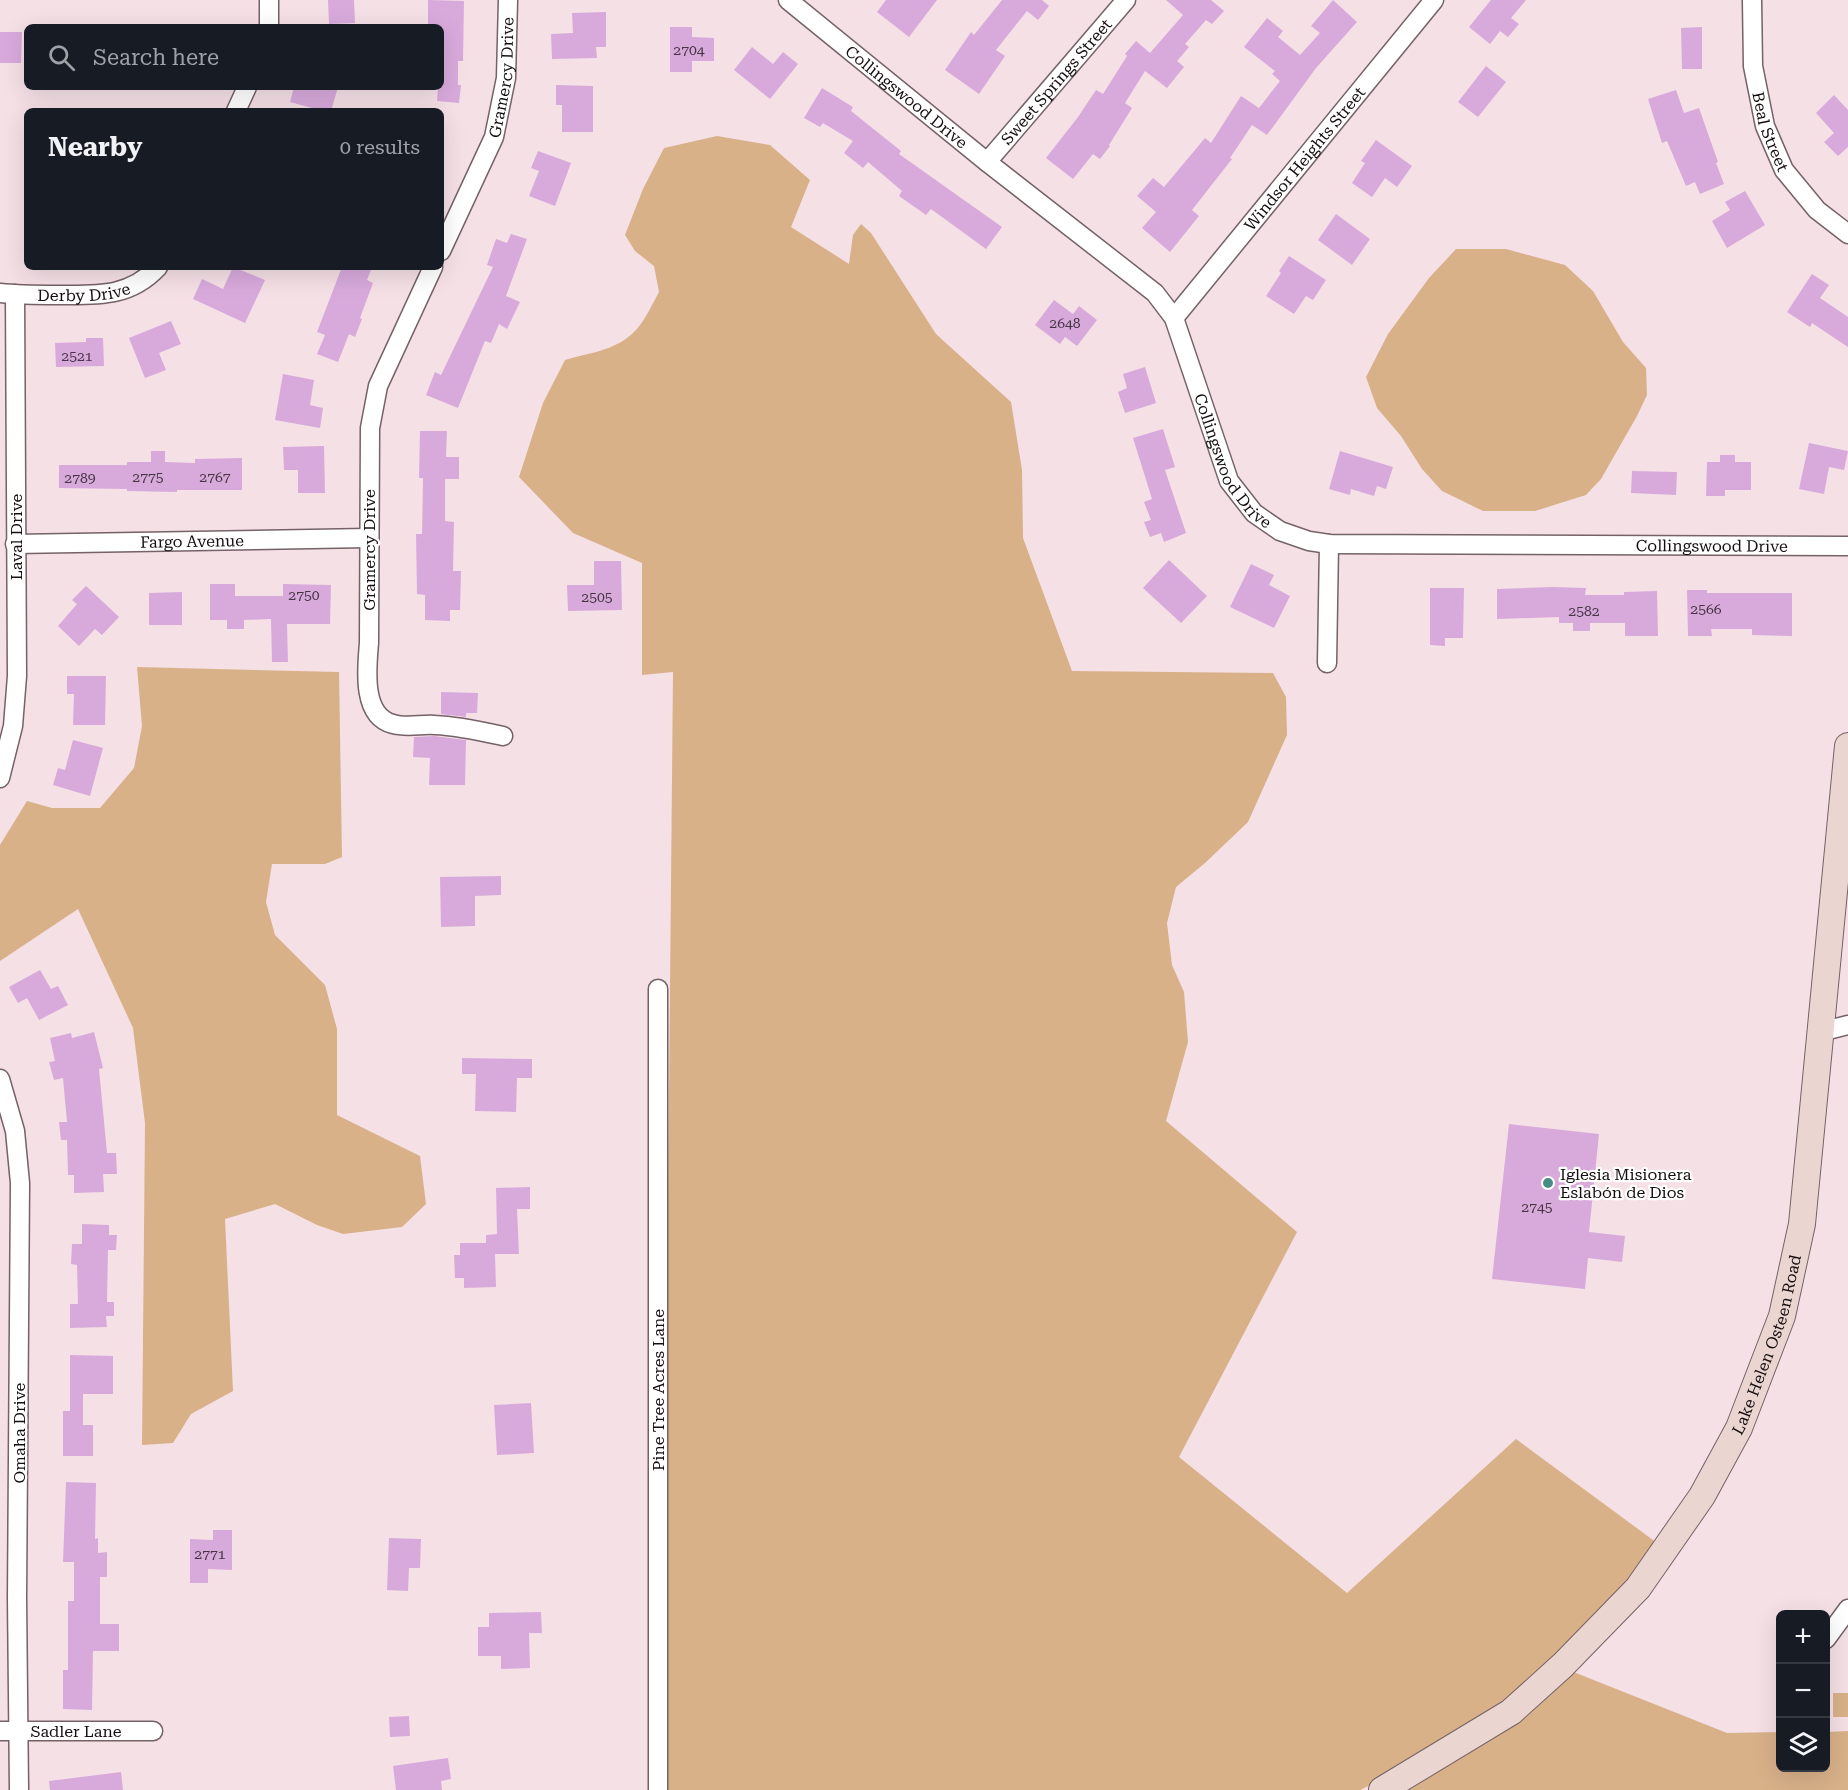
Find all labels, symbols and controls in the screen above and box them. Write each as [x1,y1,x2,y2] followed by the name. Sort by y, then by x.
[997,15,1116,149] street label: Sweet Springs Street
[485,17,518,140] street label: Gramercy Drive
[24,24,444,90] search box
[45,41,78,74] icon: search
[673,42,705,58] house number: 2704
[841,42,971,152] street label: Collingswood Drive
[93,45,219,70] text: Search here
[1240,83,1369,235] street label: Windsor Heights Street
[1748,90,1792,174] street label: Beal Street
[48,132,142,162] text: Nearby
[340,135,420,159] text: 0 results
[37,279,133,305] street label: Derby Drive
[1049,315,1081,331] house number: 2648
[61,348,93,364] house number: 2521
[1190,391,1275,532] street label: Collingswood Drive
[132,469,164,485] house number: 2775
[199,469,231,485] house number: 2767
[64,470,96,486] house number: 2789
[360,489,379,611] street label: Gramercy Drive
[7,493,26,580] street label: Laval Drive
[140,531,244,552] street label: Fargo Avenue
[1636,536,1788,556] street label: Collingswood Drive
[288,587,320,603] house number: 2750
[581,589,613,605] house number: 2505
[1690,601,1722,617] house number: 2566
[1568,603,1600,619] house number: 2582
[1560,1165,1692,1202] place label: Iglesia Misionera Eslabón de Dios
[1541,1176,1555,1190] marker: Iglesia Misionera Eslabón de Dios
[1521,1199,1553,1215] house number: 2745
[1728,1253,1805,1438] street label: Lake Helen Osteen Road
[649,1309,668,1471] street label: Pine Tree Acres Lane
[10,1382,29,1483] street label: Omaha Drive
[194,1546,226,1562] house number: 2771
[1776,1610,1830,1772] map controls
[1776,1610,1830,1664] button: +
[1776,1664,1830,1718] button: −
[1776,1718,1830,1772] button: layers
[30,1722,122,1741] street label: Sadler Lane

